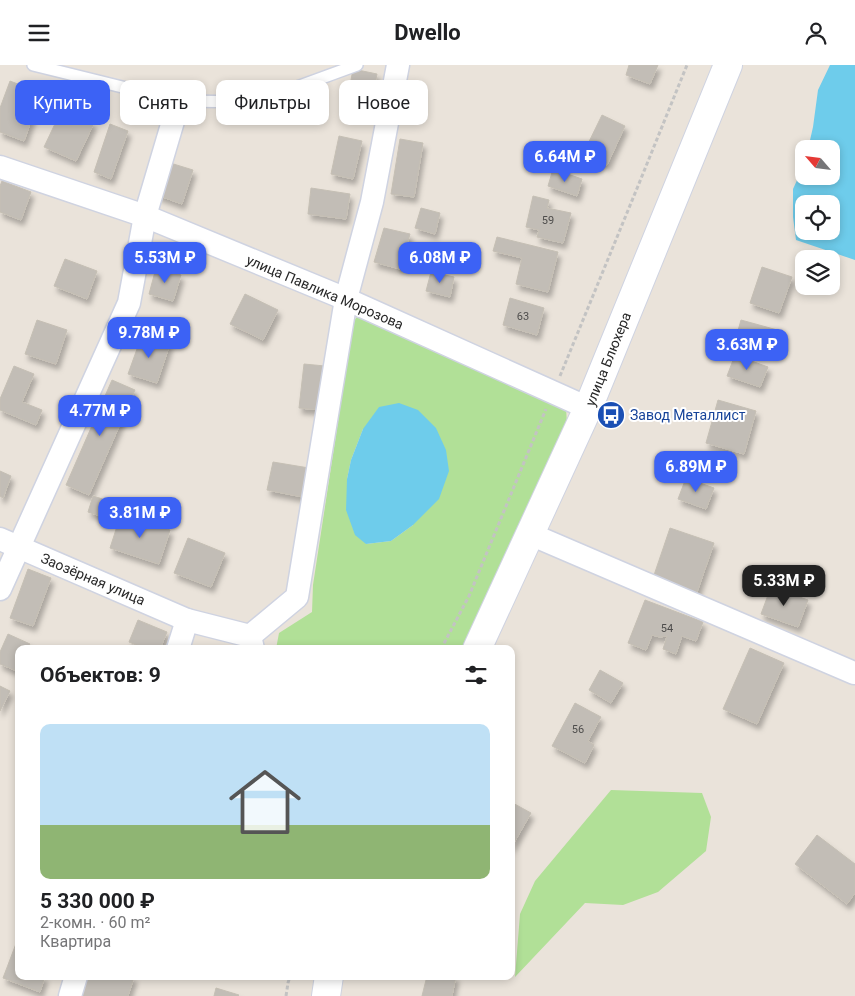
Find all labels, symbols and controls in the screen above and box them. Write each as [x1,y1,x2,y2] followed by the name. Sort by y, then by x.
[25,19,53,47] icon: menu
[802,19,830,47] icon: person
[394,20,461,45] text: Dwello
[15,80,110,125] chip: Купить
[120,80,206,125] chip: Снять
[216,80,329,125] chip: Фильтры
[339,80,428,125] chip: Новое
[795,140,840,185] north arrow
[795,140,840,295] map controls
[519,141,611,183] pin: 6.64M ₽
[534,147,596,166] text: 6.64M ₽
[795,195,840,240] button: locate
[542,214,554,227] house number: 59
[119,241,211,284] pin: 5.53M ₽
[394,241,486,284] pin: 6.08M ₽
[134,248,196,267] text: 5.53M ₽
[409,248,471,267] text: 6.08M ₽
[795,250,840,295] button: layers
[244,252,406,332] street label: улица Павлика Морозова
[517,310,529,323] house number: 63
[582,310,634,408] street label: улица Блюхера
[103,317,195,359] pin: 9.78M ₽
[118,323,180,342] text: 9.78M ₽
[701,329,793,371] pin: 3.63M ₽
[716,335,778,354] text: 3.63M ₽
[54,395,146,437] pin: 4.77M ₽
[596,400,626,430] bus stop icon: Завод Металлист
[69,401,131,420] text: 4.77M ₽
[630,407,746,423] place label: Завод Металлист
[650,451,742,493] pin: 6.89M ₽
[665,457,727,476] text: 6.89M ₽
[94,497,186,539] pin: 3.81M ₽
[109,503,171,522] text: 3.81M ₽
[39,550,147,608] street label: Заозёрная улица
[738,565,830,607] pin: 5.33M ₽
[753,571,815,590] text: 5.33M ₽
[661,622,673,635] house number: 54
[462,661,490,689] icon: filters
[40,663,161,687] text: Объектов: 9
[572,723,584,736] house number: 56
[220,757,310,847] icon: home
[40,889,155,913] text: 5 330 000 ₽
[40,913,150,932] text: 2-комн. · 60 m²
[40,932,111,951] text: Квартира

